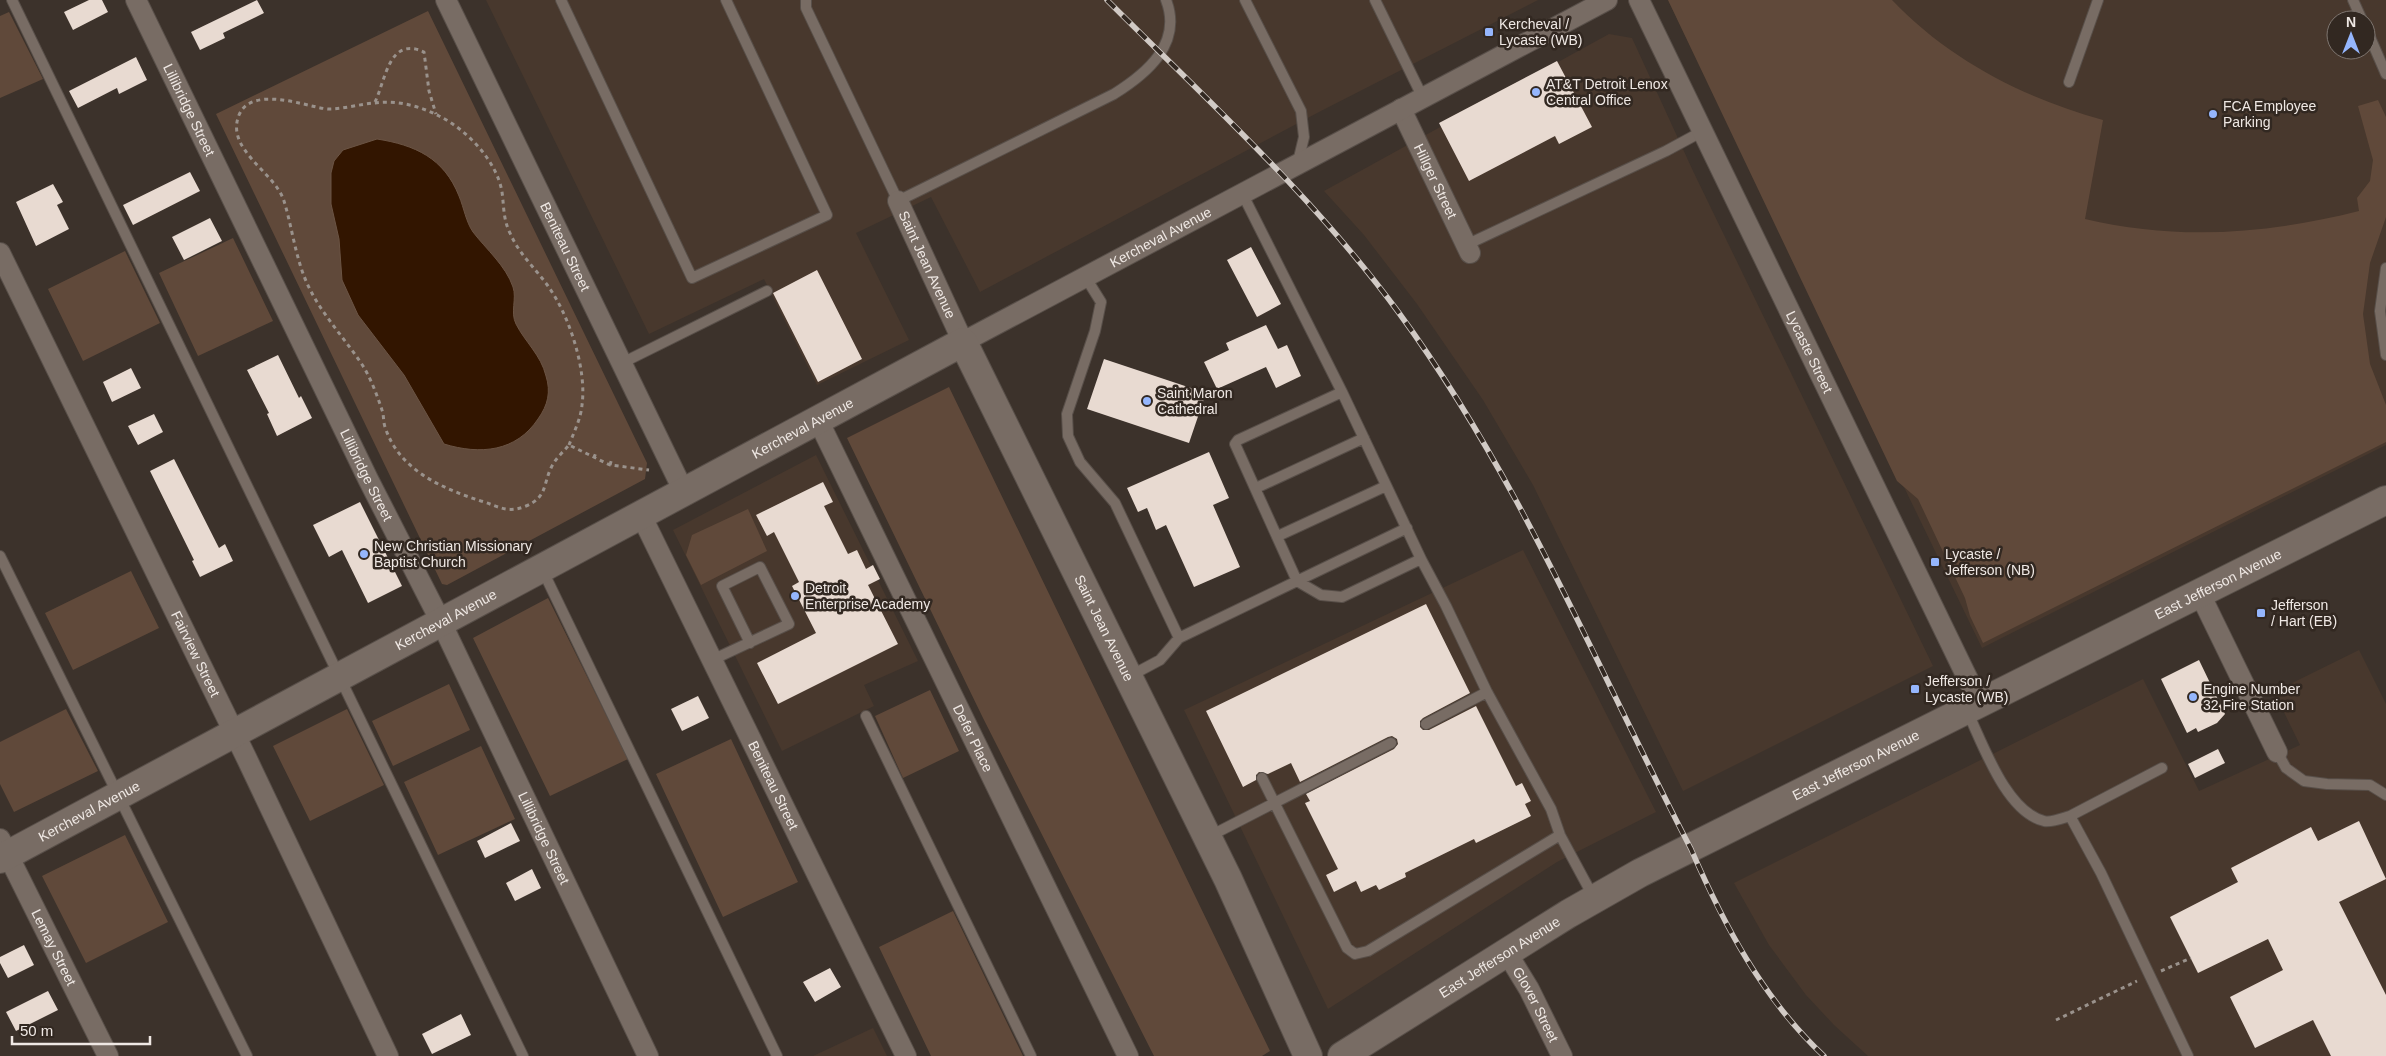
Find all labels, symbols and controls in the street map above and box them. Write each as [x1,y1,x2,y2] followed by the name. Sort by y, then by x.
[2326,10,2376,60] north arrow
[2346,14,2356,30] text: N
[1499,16,1583,48] place label: Kercheval / Lycaste (WB)
[1483,26,1495,38] marker: Kercheval / Lycaste (WB)
[160,61,218,159] street label: Lillibridge Street
[1546,76,1668,108] place label: AT&T Detroit Lenox Central Office
[1530,86,1542,98] marker: AT&T Detroit Lenox Central Office
[2223,98,2317,130] place label: FCA Employee Parking
[2207,108,2219,120] marker: FCA Employee Parking
[1411,141,1460,221] street label: Hillger Street
[537,200,594,294] street label: Beniteau Street
[1107,203,1214,271] street label: Kercheval Avenue
[896,208,959,321] street label: Saint Jean Avenue
[1783,308,1836,396] street label: Lycaste Street
[1157,385,1232,417] place label: Saint Maron Cathedral
[749,394,856,462] street label: Kercheval Avenue
[1141,395,1153,407] marker: Saint Maron Cathedral
[337,426,396,524] street label: Lillibridge Street
[374,538,532,570] place label: New Christian Missionary Baptist Church
[1945,546,2035,578] place label: Lycaste / Jefferson (NB)
[2152,546,2284,622] street label: East Jefferson Avenue
[358,548,370,560] marker: New Christian Missionary Baptist Church
[1929,556,1941,568] marker: Lycaste / Jefferson (NB)
[1071,572,1137,684] street label: Saint Jean Avenue
[805,580,930,612] place label: Detroit Enterprise Academy
[392,586,499,653] street label: Kercheval Avenue
[789,590,801,602] marker: Detroit Enterprise Academy
[2271,597,2337,629] place label: Jefferson / Hart (EB)
[2255,607,2267,619] marker: Jefferson / Hart (EB)
[168,608,223,699] street label: Fairview Street
[1925,673,2009,705] place label: Jefferson / Lycaste (WB)
[2203,681,2301,713] place label: Engine Number 32 Fire Station
[1909,683,1921,695] marker: Jefferson / Lycaste (WB)
[2187,691,2199,703] marker: Engine Number 32 Fire Station
[950,702,996,775] street label: Defer Place
[1790,727,1922,804] street label: East Jefferson Avenue
[745,738,802,832] street label: Beniteau Street
[36,777,143,845] street label: Kercheval Avenue
[515,789,573,887] street label: Lillibridge Street
[28,906,80,988] street label: Lemay Street
[1436,913,1563,1001] street label: East Jefferson Avenue
[1509,964,1562,1045] street label: Glover Street
[12,1014,150,1046] scale bar
[20,1022,53,1039] text: 50 m

